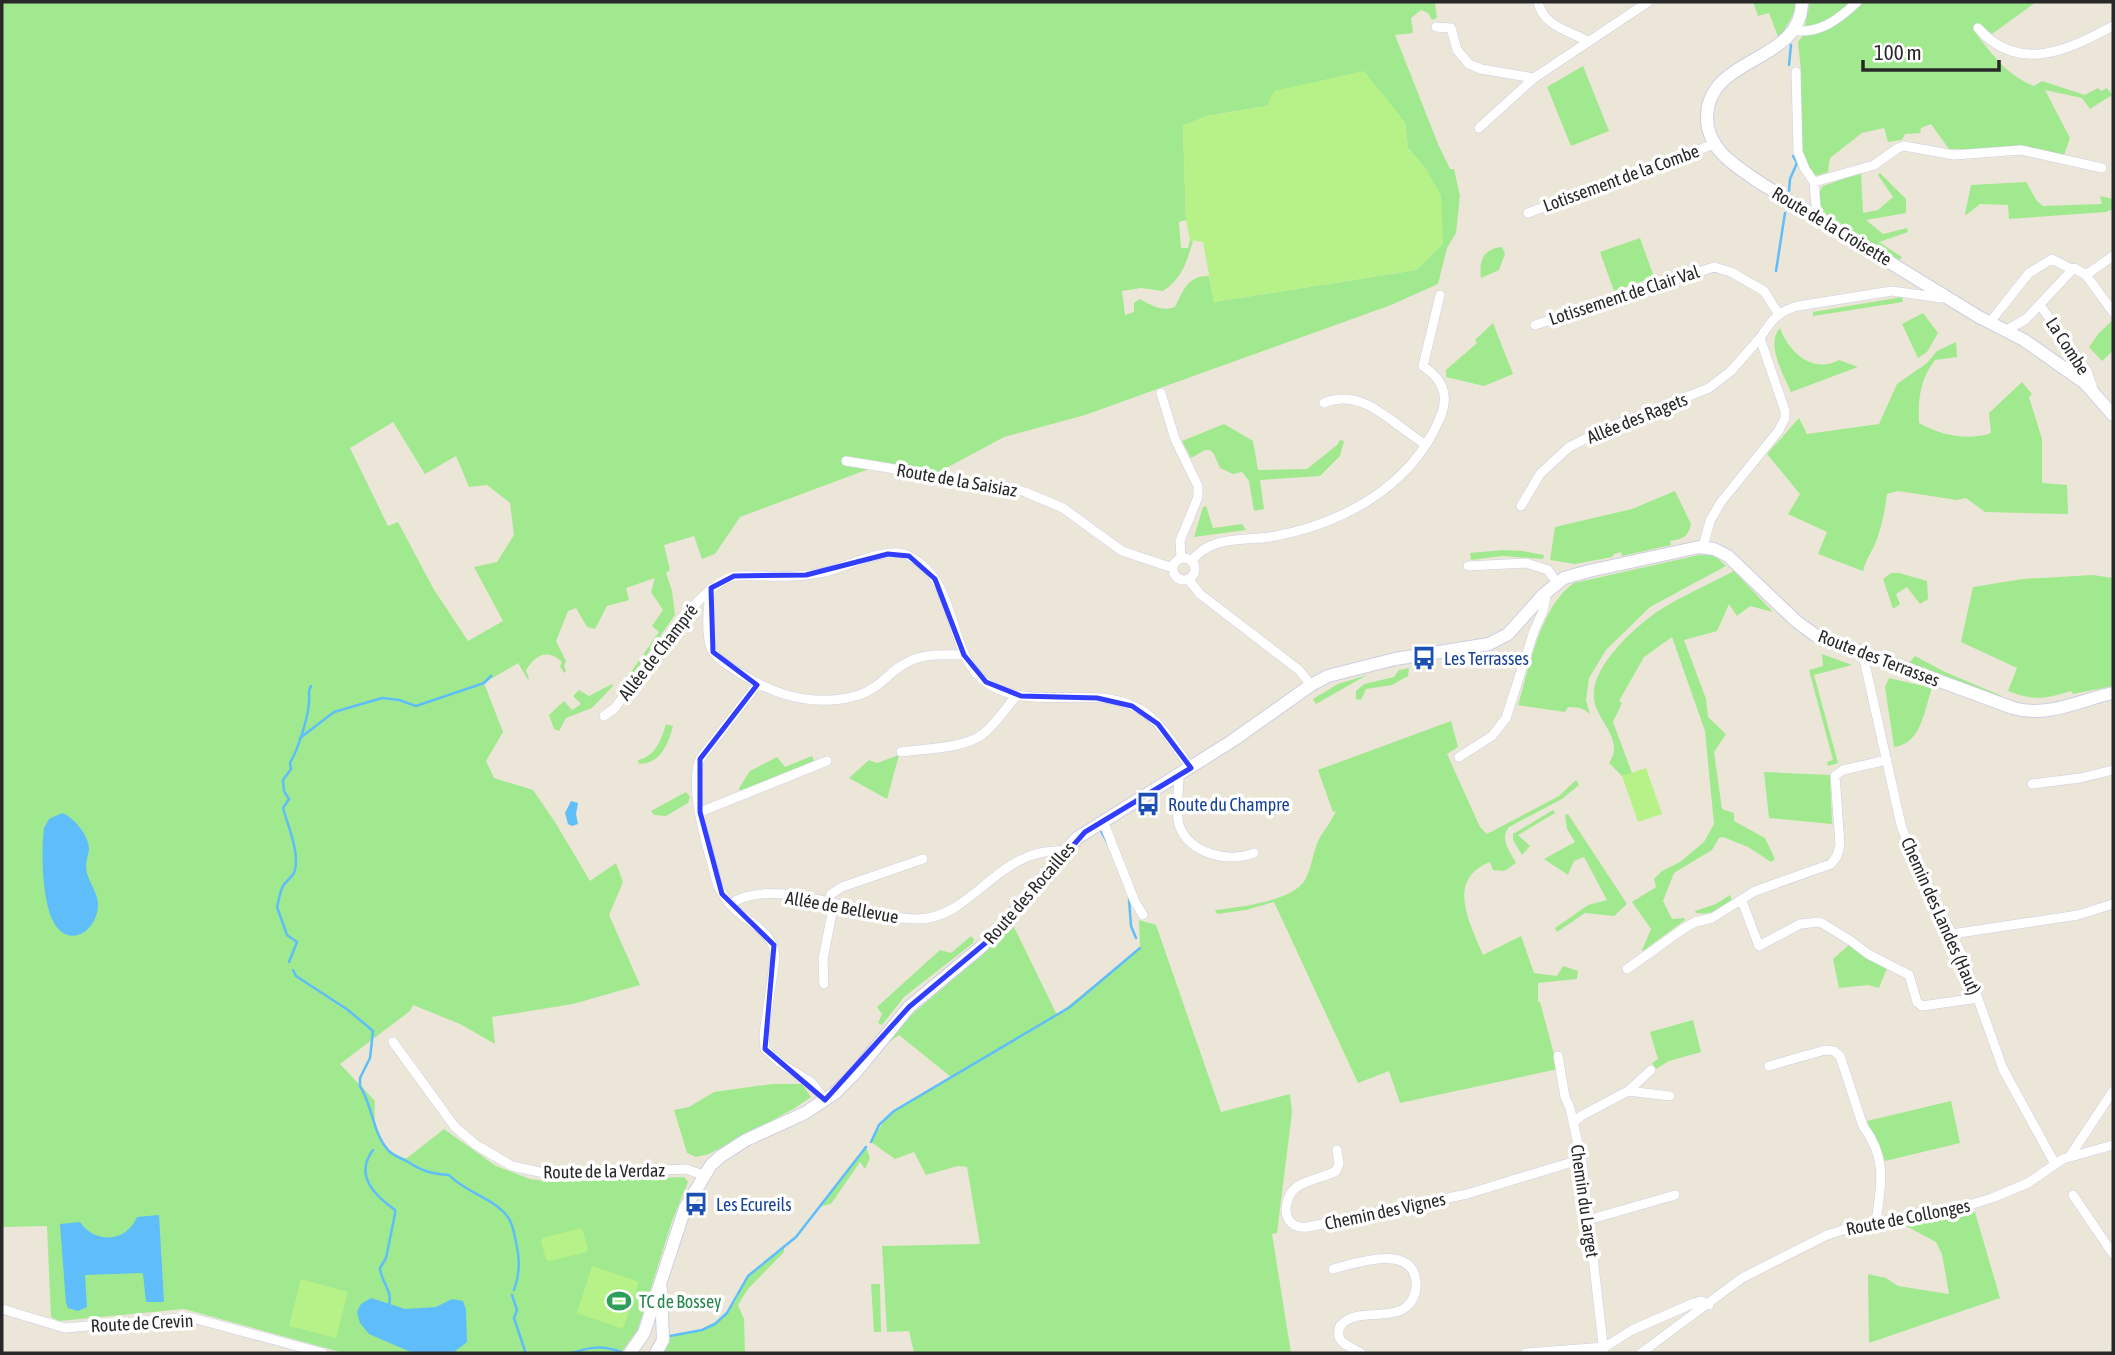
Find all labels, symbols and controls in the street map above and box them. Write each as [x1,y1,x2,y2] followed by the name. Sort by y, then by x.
[1863,28,2000,72] scale bar
[1874,40,1922,64] text: 100 m
[1540,140,1702,216] street label: Lotissement de la Combe
[1769,182,1895,270] street label: Route de la Croisette
[1546,261,1702,329] street label: Lotissement de Clair Val
[2042,313,2094,379] street label: La Combe
[1584,388,1690,448] street label: Allée des Ragets
[895,459,1019,501] street label: Route de la Saisiaz
[614,600,702,704] street label: Allée de Champré
[1815,625,1943,691] street label: Route des Terrasses
[1410,644,1438,672] bus stop icon: Les Terrasses
[1444,648,1529,669] place label: Les Terrasses
[1134,790,1162,818] bus stop icon: Route du Champre
[1168,794,1290,815] place label: Route du Champre
[1897,834,1985,998] street label: Chemin des Landes (Haut)
[979,838,1079,948] street label: Route des Rocailles
[784,887,900,927] street label: Allée de Bellevue
[1567,1143,1603,1259] street label: Chemin du Larget
[543,1159,666,1183] street label: Route de la Verdaz
[1323,1188,1447,1234] street label: Chemin des Vignes
[682,1190,710,1218] bus stop icon: Les Ecureils
[716,1194,792,1215] place label: Les Ecureils
[1844,1195,1972,1239] street label: Route de Collonges
[605,1287,633,1315] sports icon: TC de Bossey
[639,1291,721,1312] place label: TC de Bossey
[90,1310,194,1336] street label: Route de Crevin

